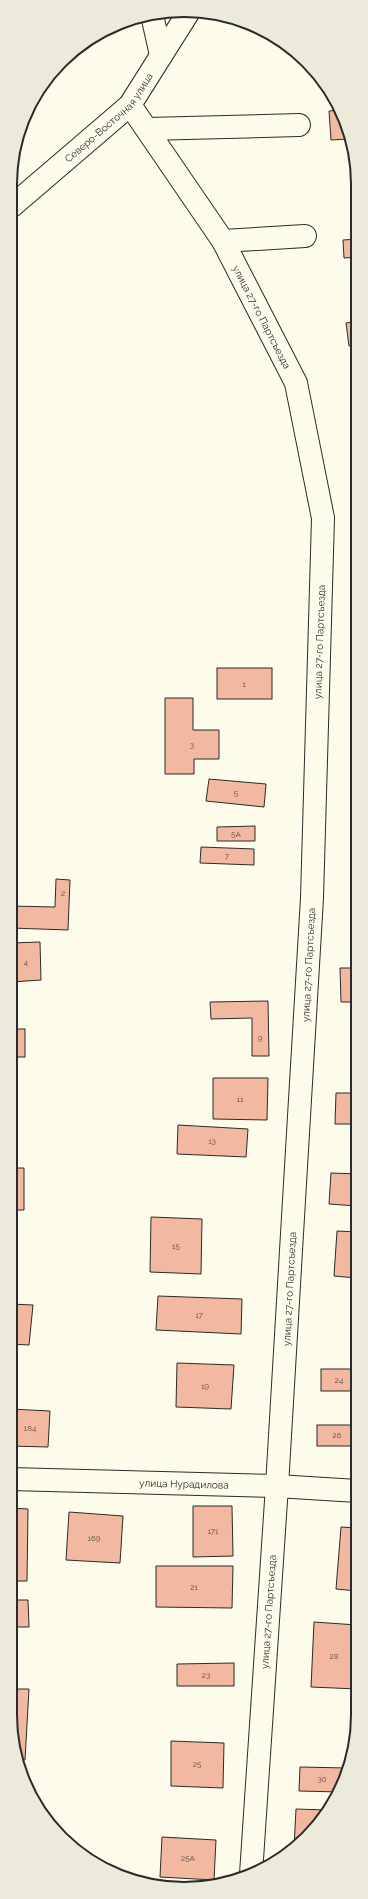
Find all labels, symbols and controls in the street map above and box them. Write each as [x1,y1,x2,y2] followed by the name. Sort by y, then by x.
[63,71,155,165] street label: Северо-Восточная улица
[230,264,293,371] street label: улица 27-го Партсъезда
[312,585,327,699] street label: улица 27-го Партсъезда
[242,679,246,689] house number: 1
[190,740,194,750] house number: 3
[234,788,239,798] house number: 5
[231,829,241,839] house number: 5А
[225,851,230,861] house number: 7
[61,888,65,898] house number: 2
[300,908,317,1022] street label: улица 27-го Партсъезда
[24,957,29,967] house number: 4
[258,1033,263,1043] house number: 9
[237,1094,244,1104] house number: 11
[208,1136,216,1146] house number: 13
[281,1232,298,1346] street label: улица 27-го Партсъезда
[172,1241,181,1251] house number: 15
[195,1310,204,1320] house number: 17
[335,1375,344,1385] house number: 24
[201,1381,209,1391] house number: 19
[24,1423,37,1433] house number: 184
[333,1430,342,1440] house number: 26
[139,1477,229,1491] street label: улица Нурадилова
[207,1526,219,1536] house number: 171
[88,1533,101,1543] house number: 169
[259,1555,278,1670] street label: улица 27-го Партсъезда
[190,1582,198,1592] house number: 21
[330,1651,339,1661] house number: 28
[202,1670,210,1680] house number: 23
[193,1759,202,1769] house number: 25
[317,1774,327,1784] house number: 30
[181,1853,196,1863] house number: 25А

